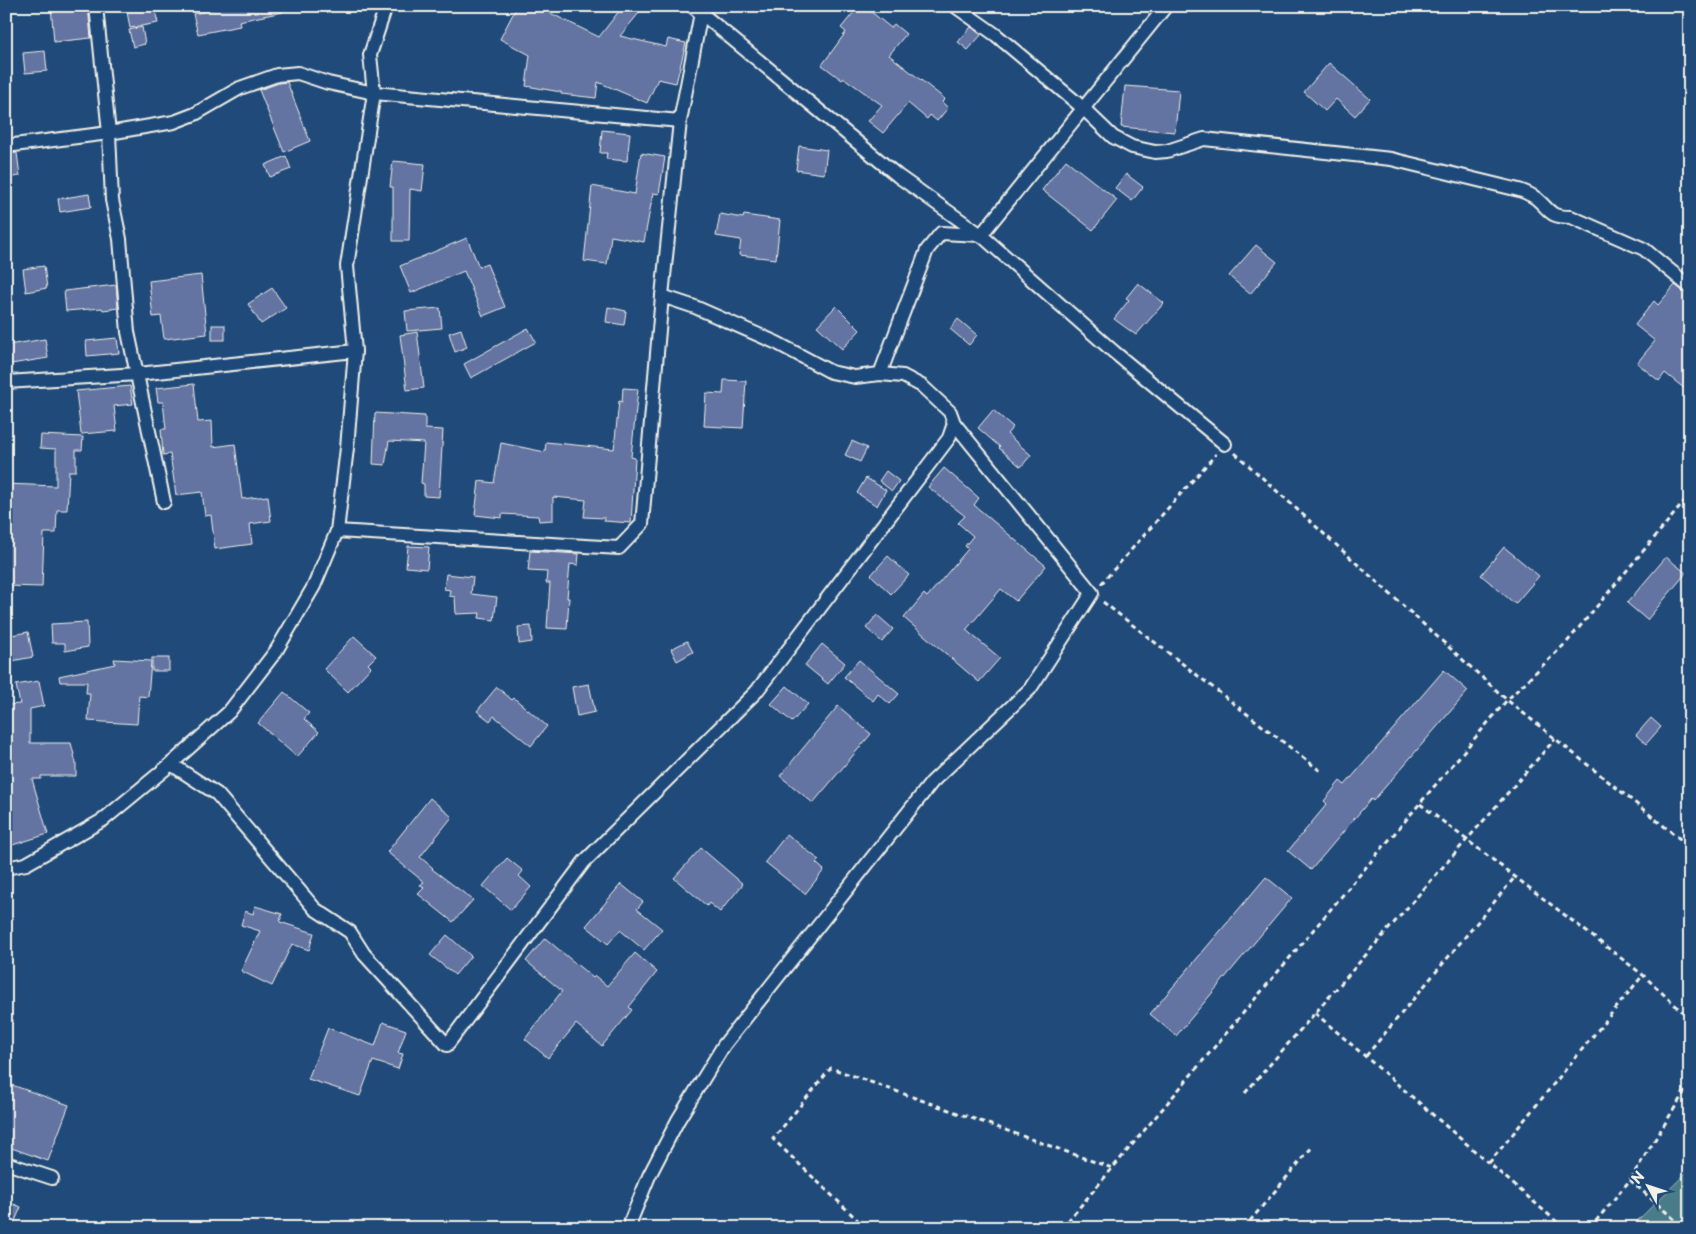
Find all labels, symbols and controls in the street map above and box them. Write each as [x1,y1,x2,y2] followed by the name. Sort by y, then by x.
[1624,1162,1674,1212] north arrow
[1626,1166,1649,1188] text: N

